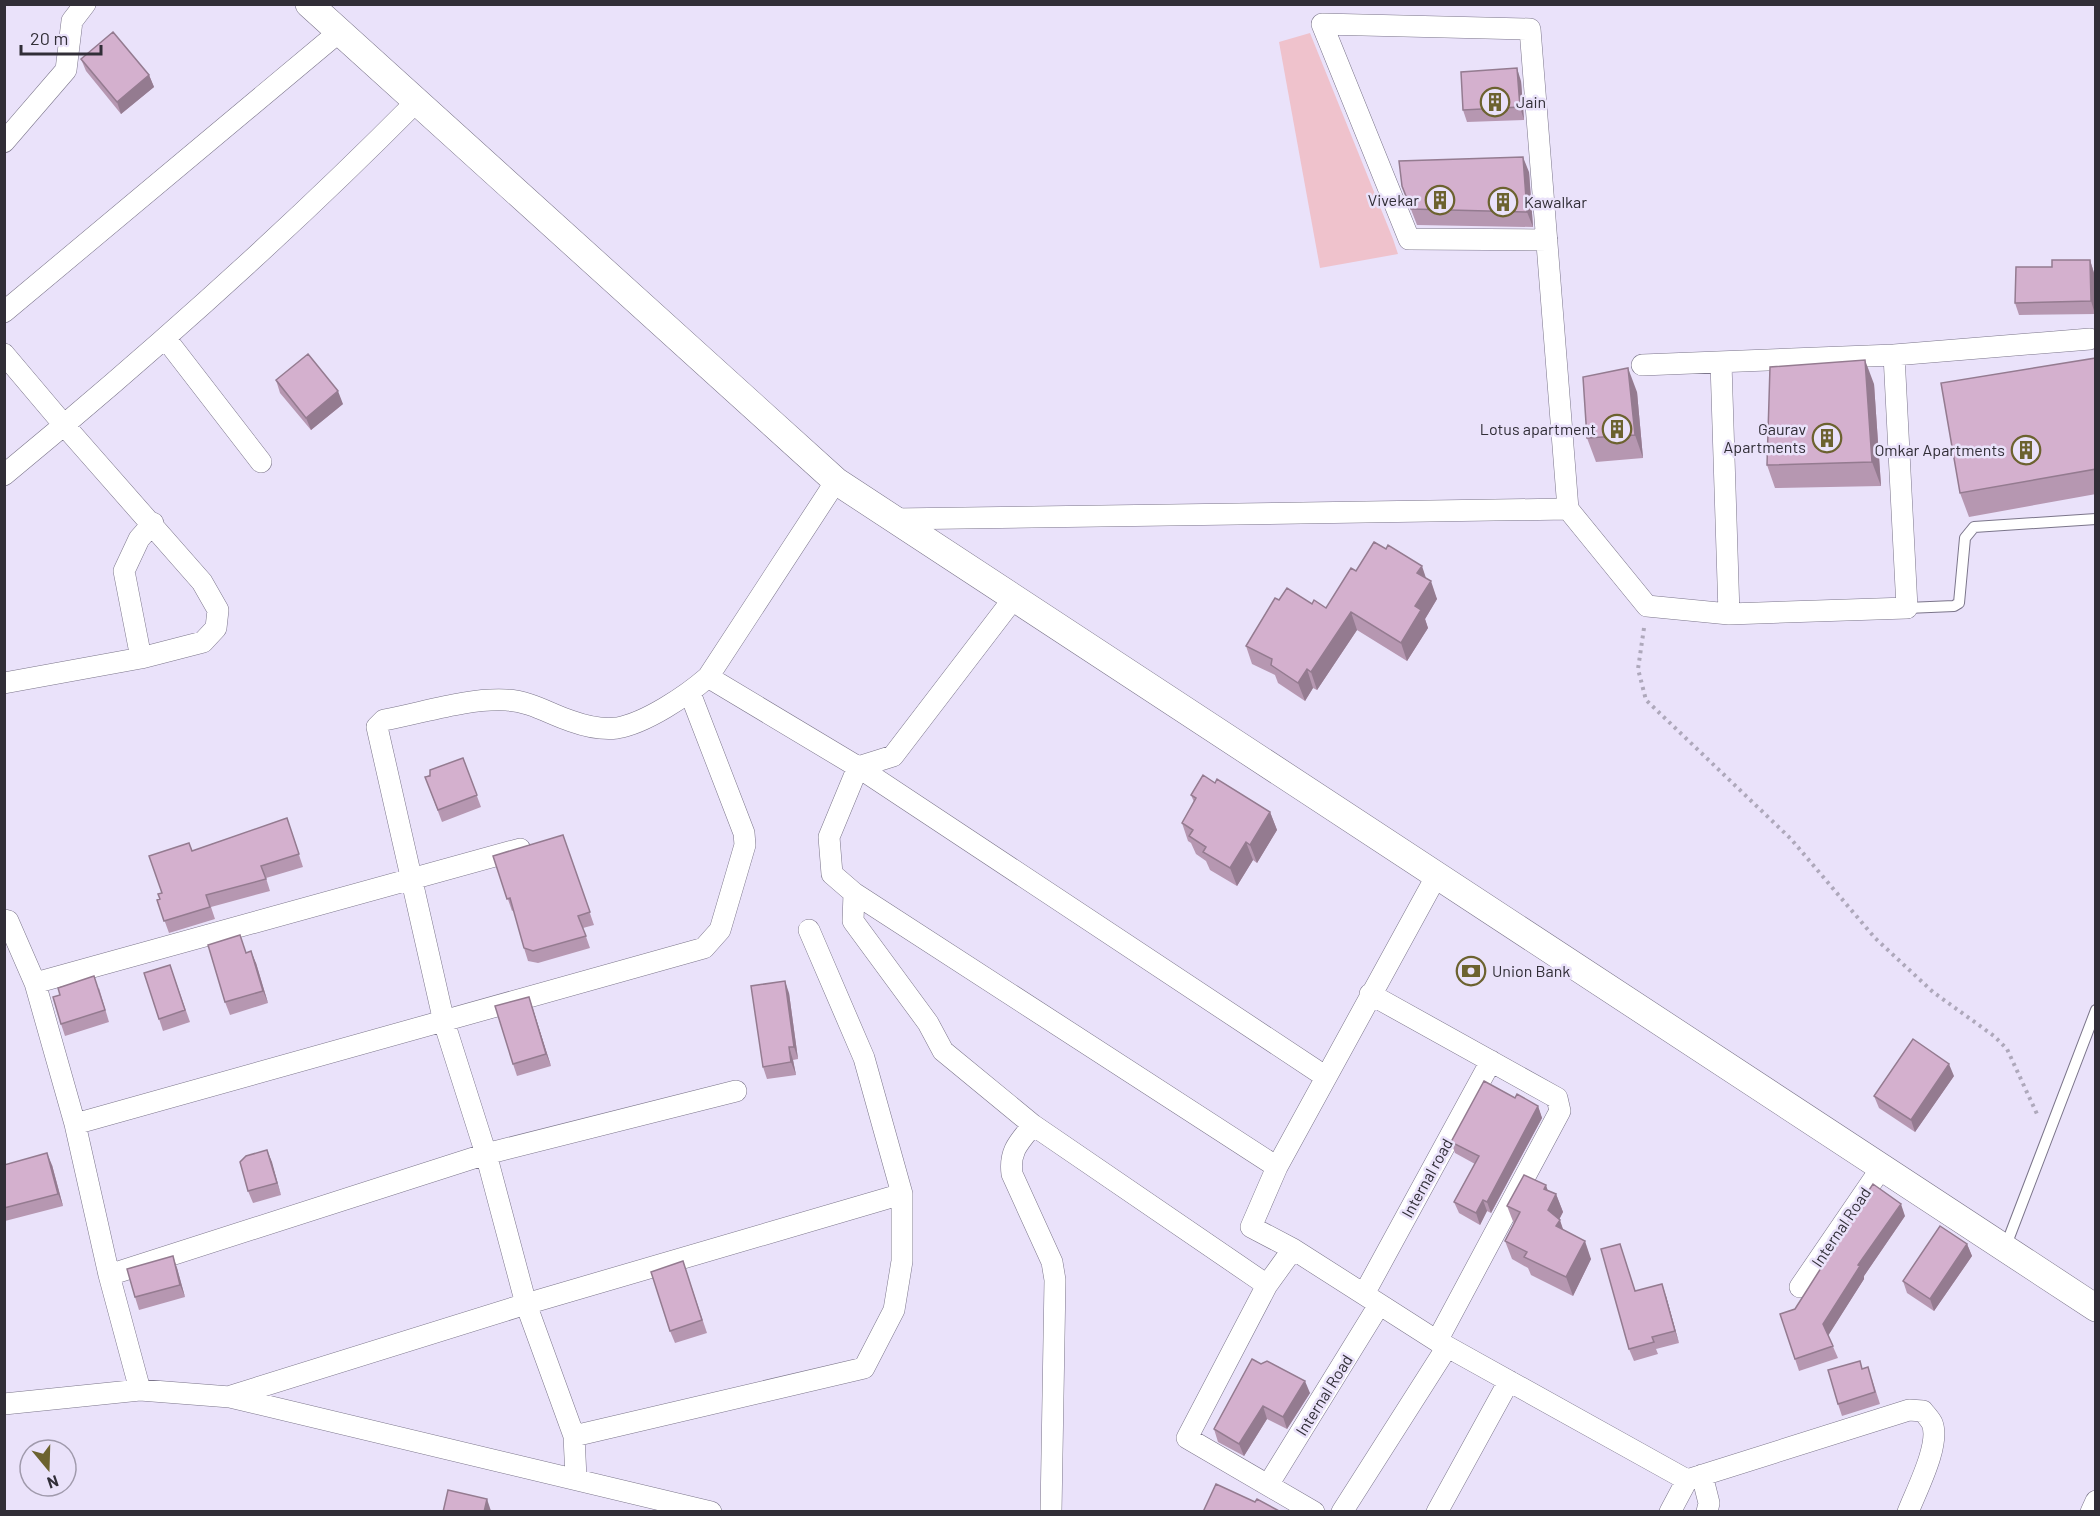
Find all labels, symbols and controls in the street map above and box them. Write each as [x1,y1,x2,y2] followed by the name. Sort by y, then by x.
[21,18,100,56] scale bar
[30,27,68,49] text: 20 m
[1479,86,1511,118] building icon: Jain
[1516,92,1546,111] place label: Jain
[1424,184,1456,216] building icon: Vivekar
[1487,186,1519,218] building icon: Kawalkar
[1368,190,1419,209] place label: Vivekar
[1524,192,1587,211] place label: Kawalkar
[1601,413,1633,445] building icon: Lotus apartment
[1480,419,1596,438] place label: Lotus apartment
[1724,419,1806,456] place label: Gaurav Apartments
[1811,422,1843,454] building icon: Gaurav Apartments
[2010,434,2042,466] building icon: Omkar Apartments
[1874,440,2005,459] place label: Omkar Apartments
[1455,955,1487,987] bank icon: Union Bank
[1492,961,1570,980] place label: Union Bank
[1397,1135,1456,1221] street label: Internal road
[1807,1183,1874,1270] street label: Internal Road
[1291,1351,1356,1439] street label: Internal Road
[18,1438,78,1498] north arrow
[45,1472,61,1493] text: N

